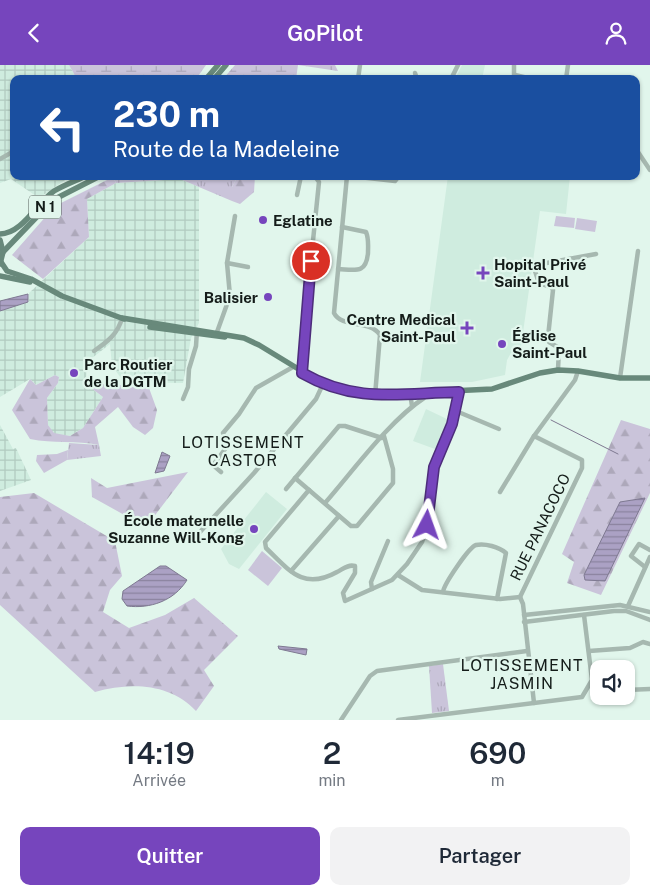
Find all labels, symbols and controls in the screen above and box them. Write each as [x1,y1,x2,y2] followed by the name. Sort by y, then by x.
[20,19,48,47] icon: back
[602,19,630,47] icon: person
[287,20,363,46] text: GoPilot
[113,94,220,135] text: 230 m
[30,95,95,160] icon: left
[113,136,340,162] text: Route de la Madeleine
[29,195,61,219] road number: N 1
[273,212,333,229] place label: Eglatine
[257,214,269,226] marker: Eglatine
[290,240,332,282] pin
[297,247,325,275] icon: arrive
[494,256,586,290] place label: Hopital Privé Saint-Paul
[476,266,490,280] marker: Hopital Privé Saint-Paul
[204,289,258,306] place label: Balisier
[262,291,274,303] marker: Balisier
[347,311,456,345] place label: Centre Medical Saint-Paul
[460,321,474,335] marker: Centre Medical Saint-Paul
[512,327,587,361] place label: Église Saint-Paul
[496,338,508,350] marker: Église Saint-Paul
[84,356,173,390] place label: Parc Routier de la DGTM
[68,367,80,379] marker: Parc Routier de la DGTM
[181,433,305,470] district label: LOTISSEMENT CASTOR
[507,471,573,583] street label: RUE PANACOCO
[400,498,452,550] position arrow
[108,512,245,546] place label: École maternelle Suzanne Will-Kong
[248,523,260,535] marker: École maternelle Suzanne Will-Kong
[460,656,584,693] district label: LOTISSEMENT JASMIN
[590,660,635,705] map controls
[590,660,635,705] button: sound
[124,735,195,771] text: 14:19
[323,735,341,771] text: 2
[469,735,526,771] text: 690
[132,771,186,790] text: Arrivée
[318,771,346,790] text: min
[491,771,505,790] text: m
[20,827,320,885] button: Quitter
[330,827,630,885] button: Partager

